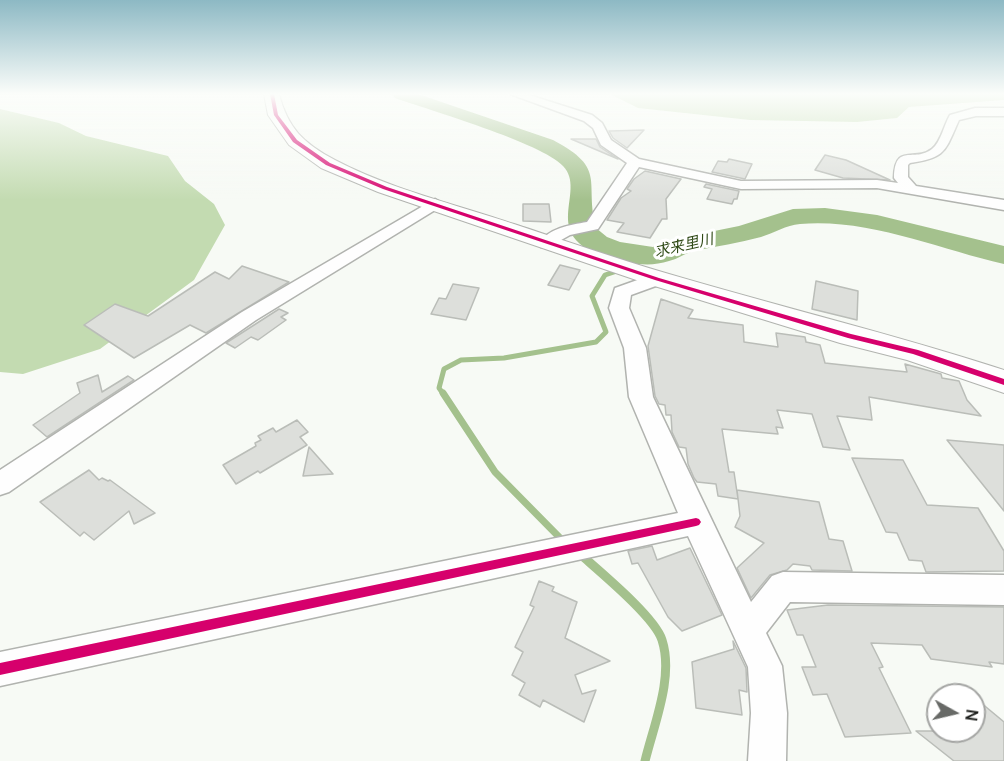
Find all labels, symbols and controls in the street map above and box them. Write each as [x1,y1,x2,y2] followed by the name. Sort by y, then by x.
[653,230,715,262] water label: 求来里川
[926,683,986,743] north arrow
[960,708,984,722] text: N

